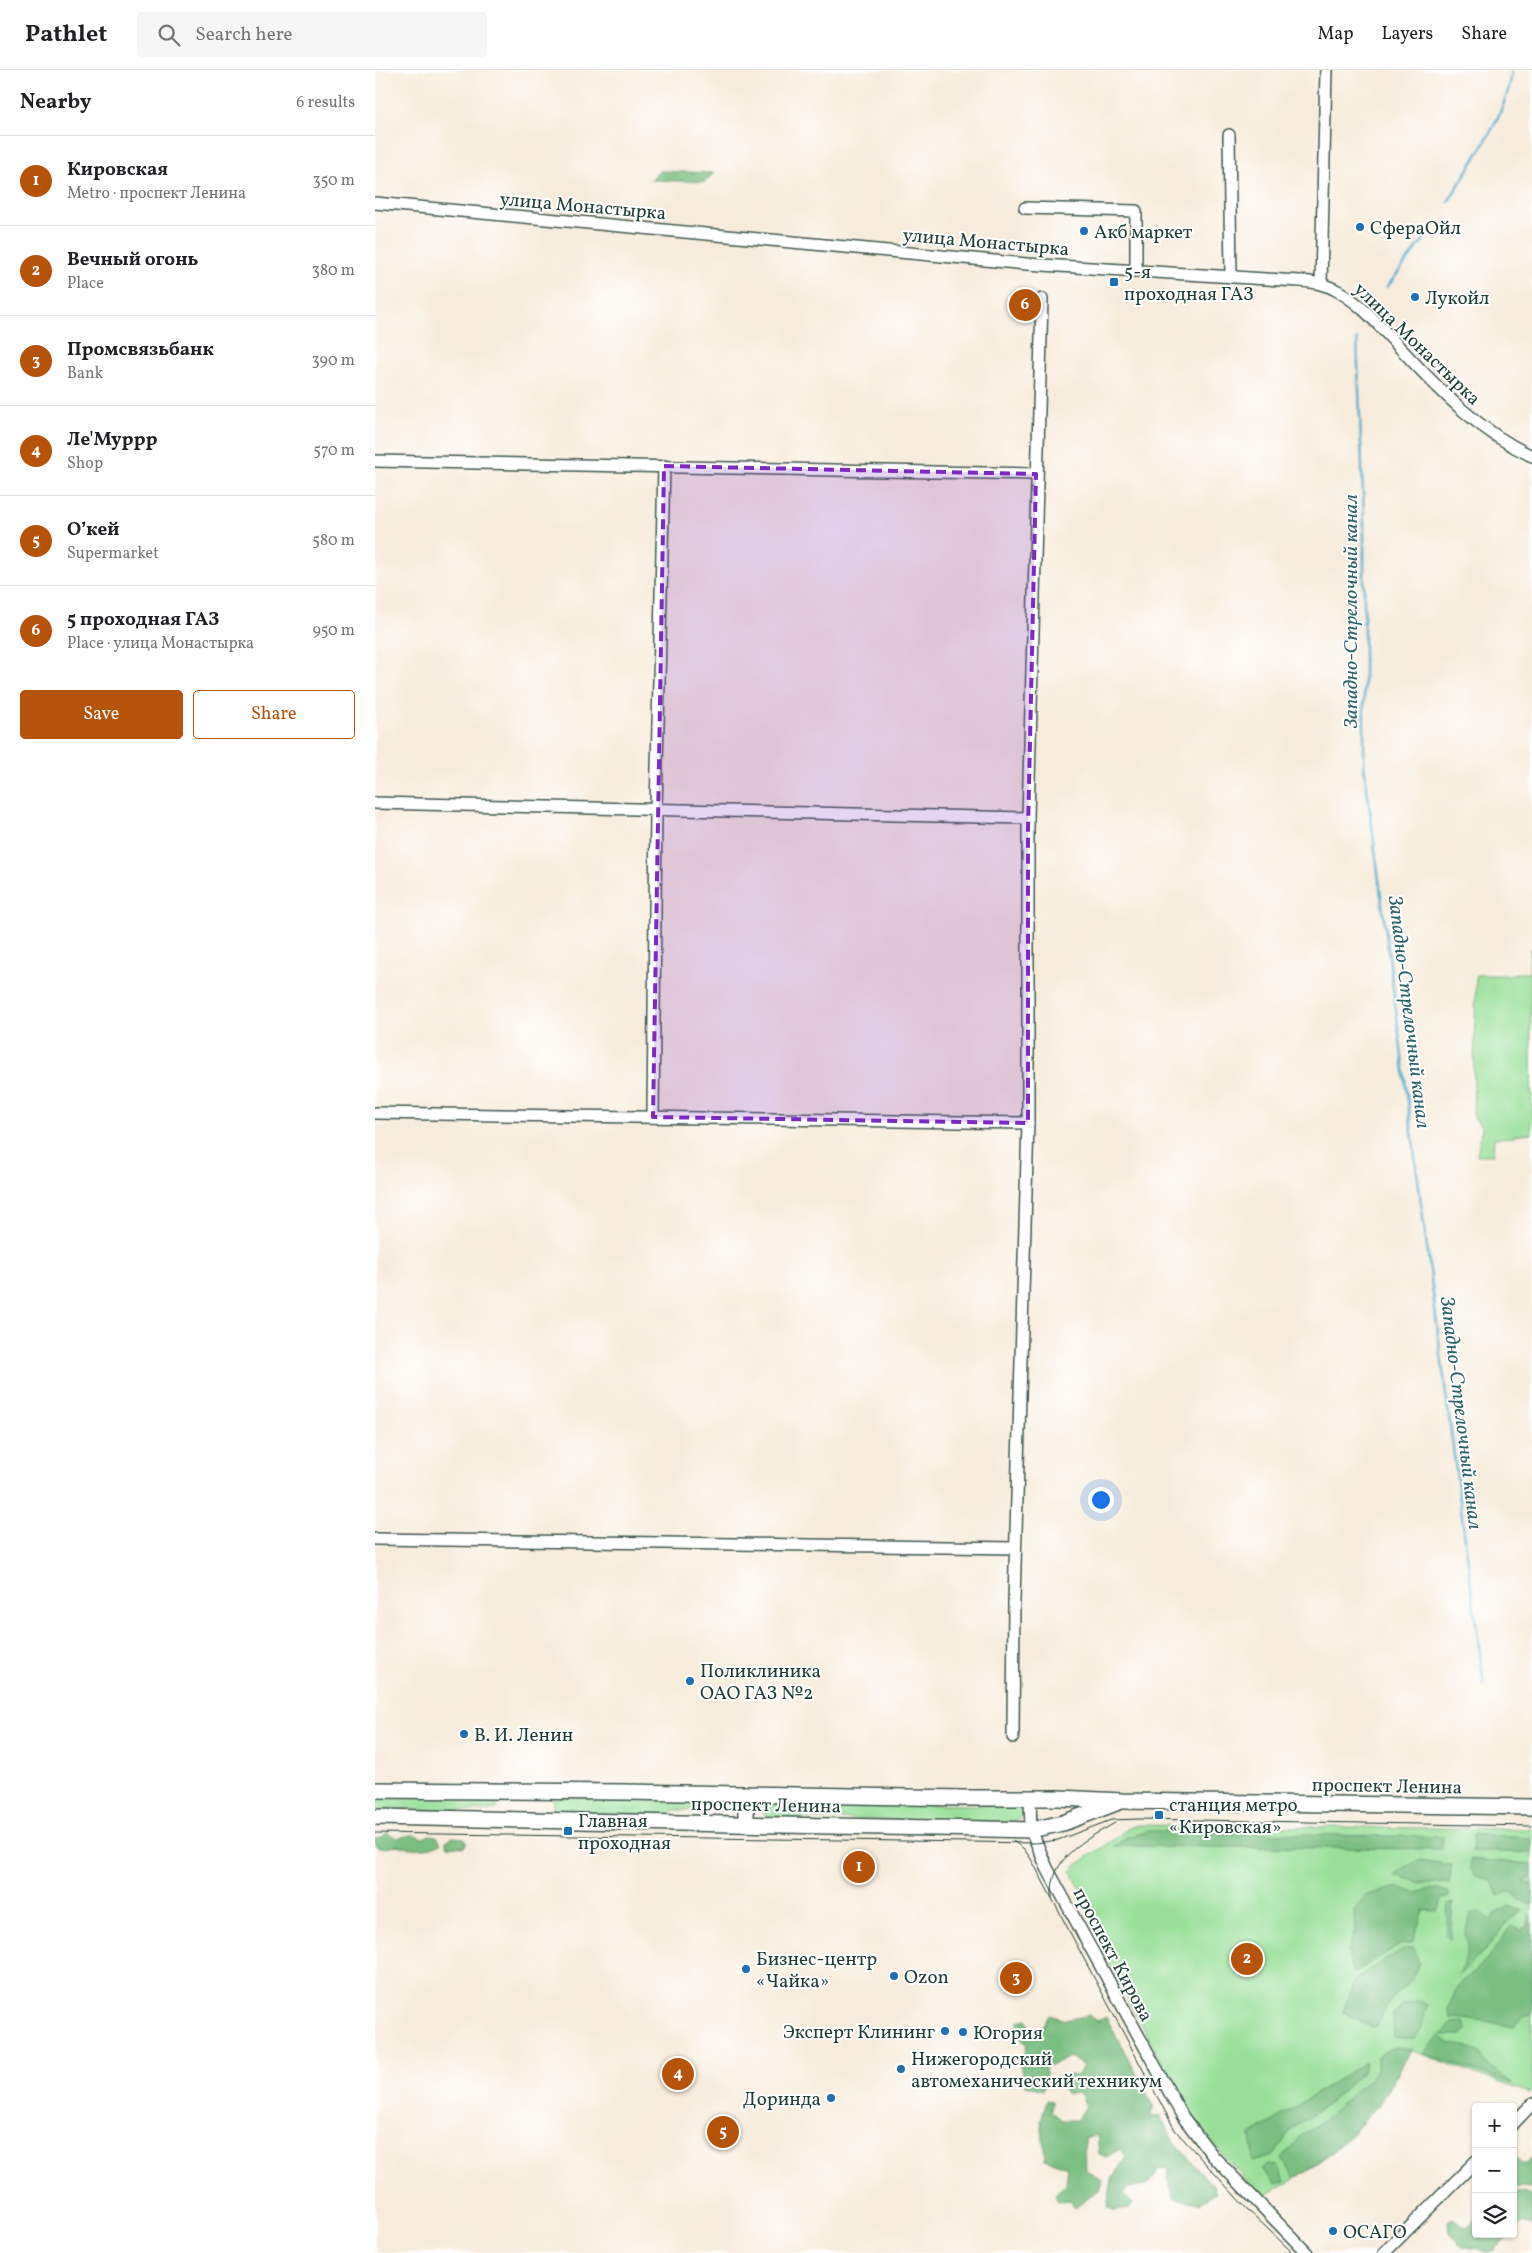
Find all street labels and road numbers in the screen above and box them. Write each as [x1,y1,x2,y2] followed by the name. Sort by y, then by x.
[498,187,667,227] street label: улица Монастырка
[901,223,1070,263] street label: улица Монастырка
[1347,277,1486,412] street label: улица Монастырка
[1312,1773,1462,1801] street label: проспект Ленина
[691,1792,841,1820] street label: проспект Ленина
[1066,1883,1159,2027] street label: проспект Кирова

